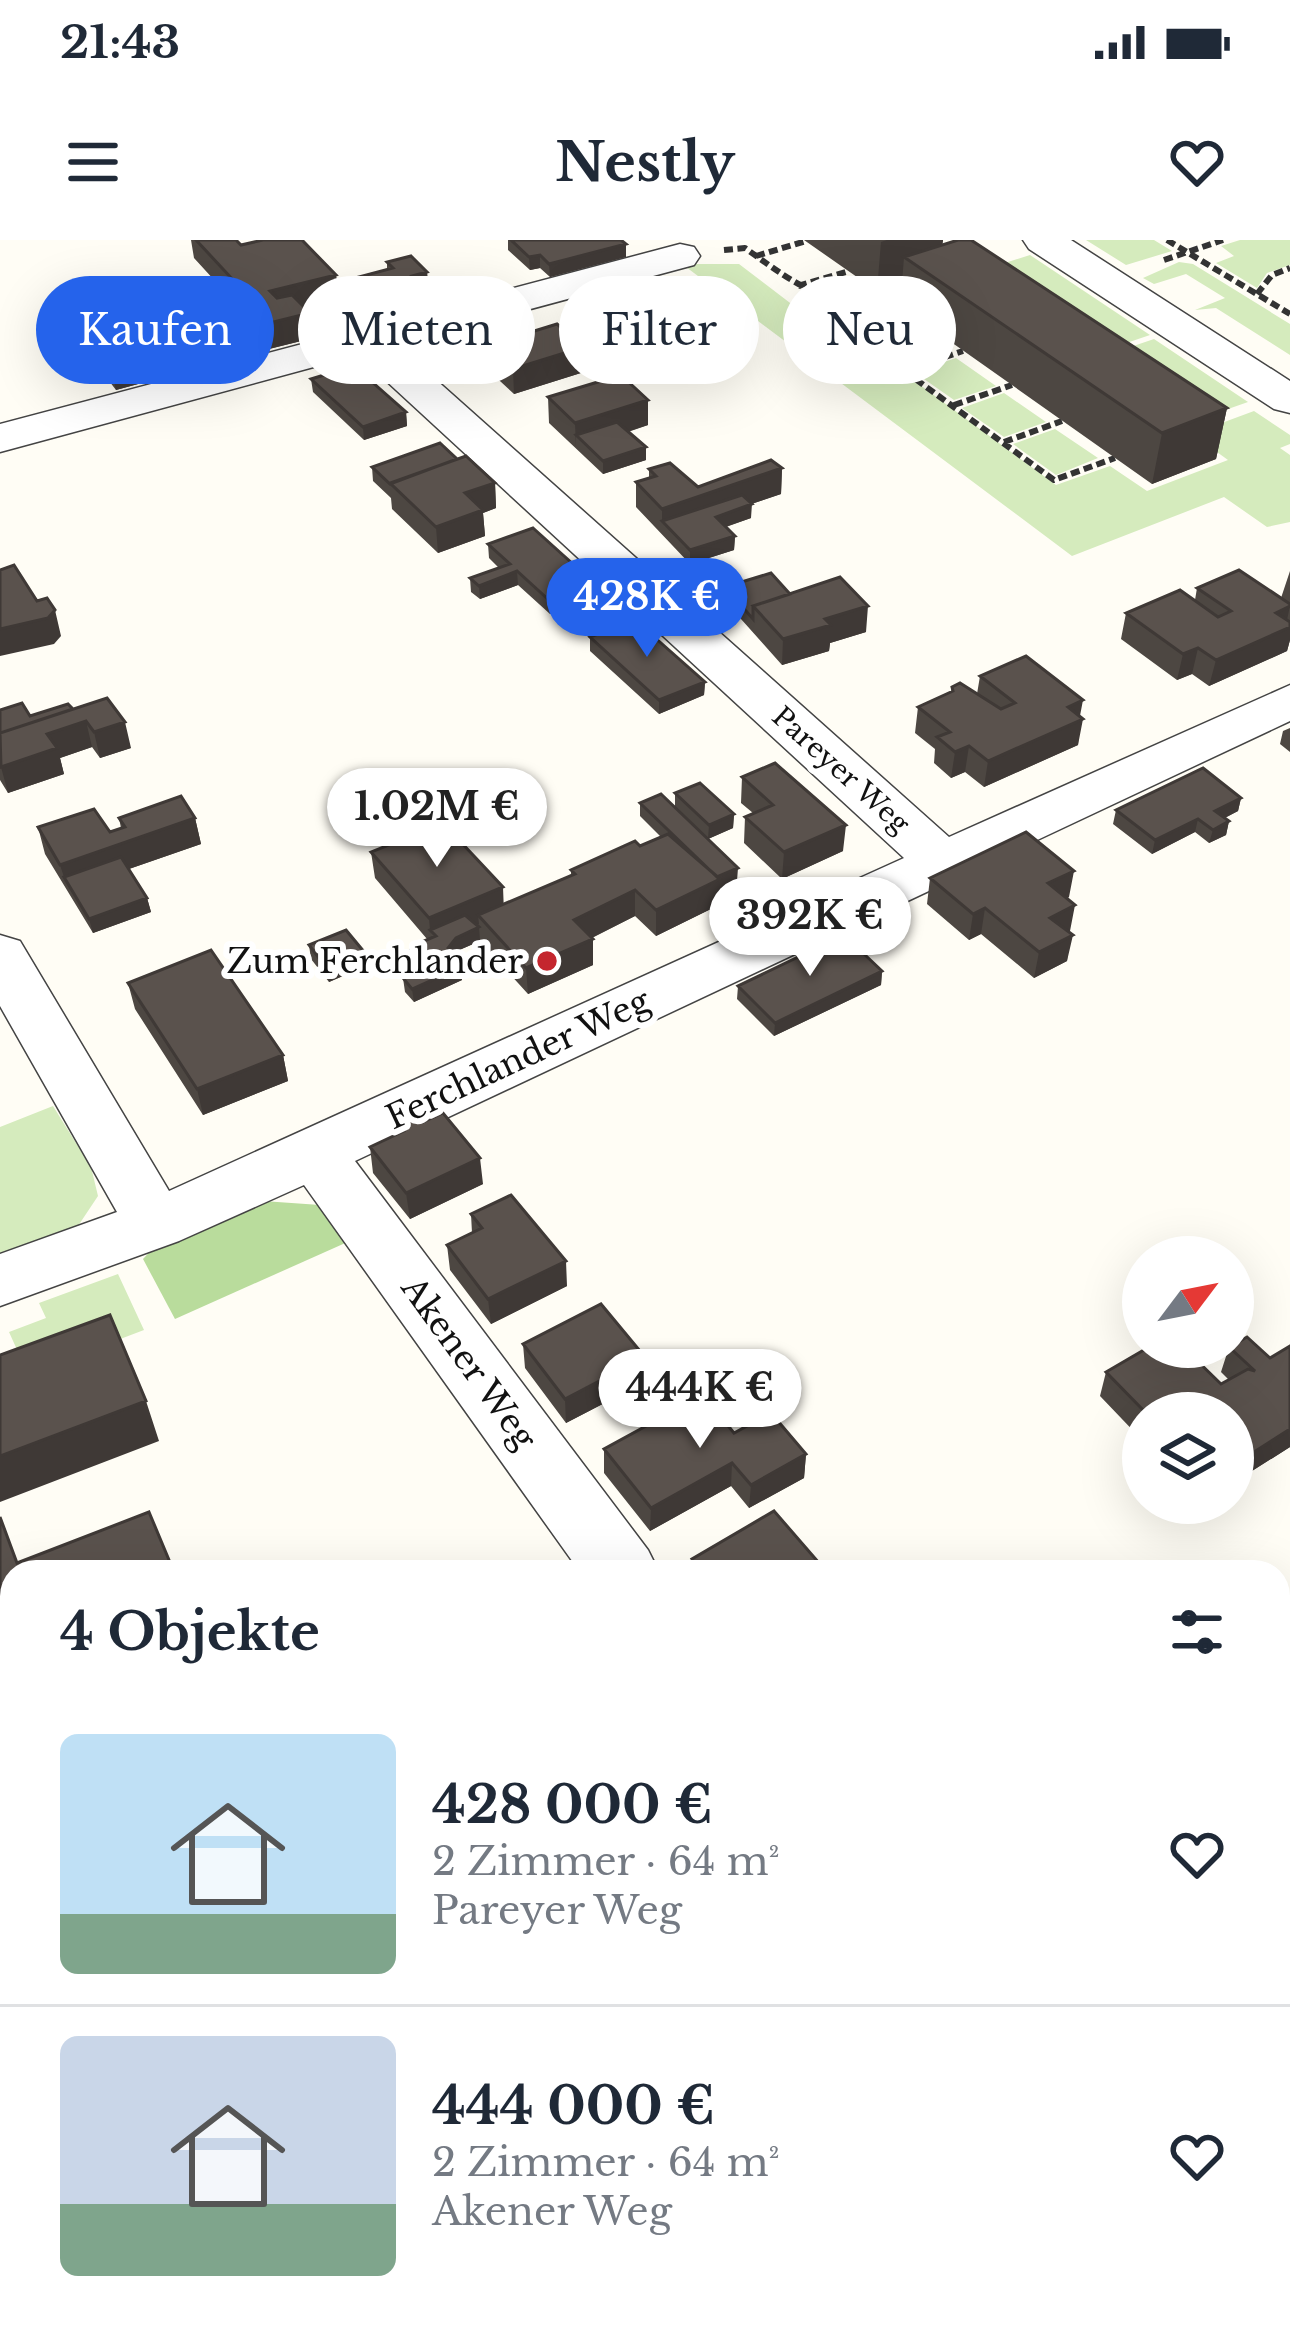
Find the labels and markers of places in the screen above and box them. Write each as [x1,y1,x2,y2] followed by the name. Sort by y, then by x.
[549,558,745,660] pin: 428K €
[326,768,548,870] pin: 1.02M €
[712,877,908,979] pin: 392K €
[227,941,523,982] place label: Zum Ferchlander
[534,948,560,974] marker: Zum Ferchlander
[602,1349,798,1451] pin: 444K €

